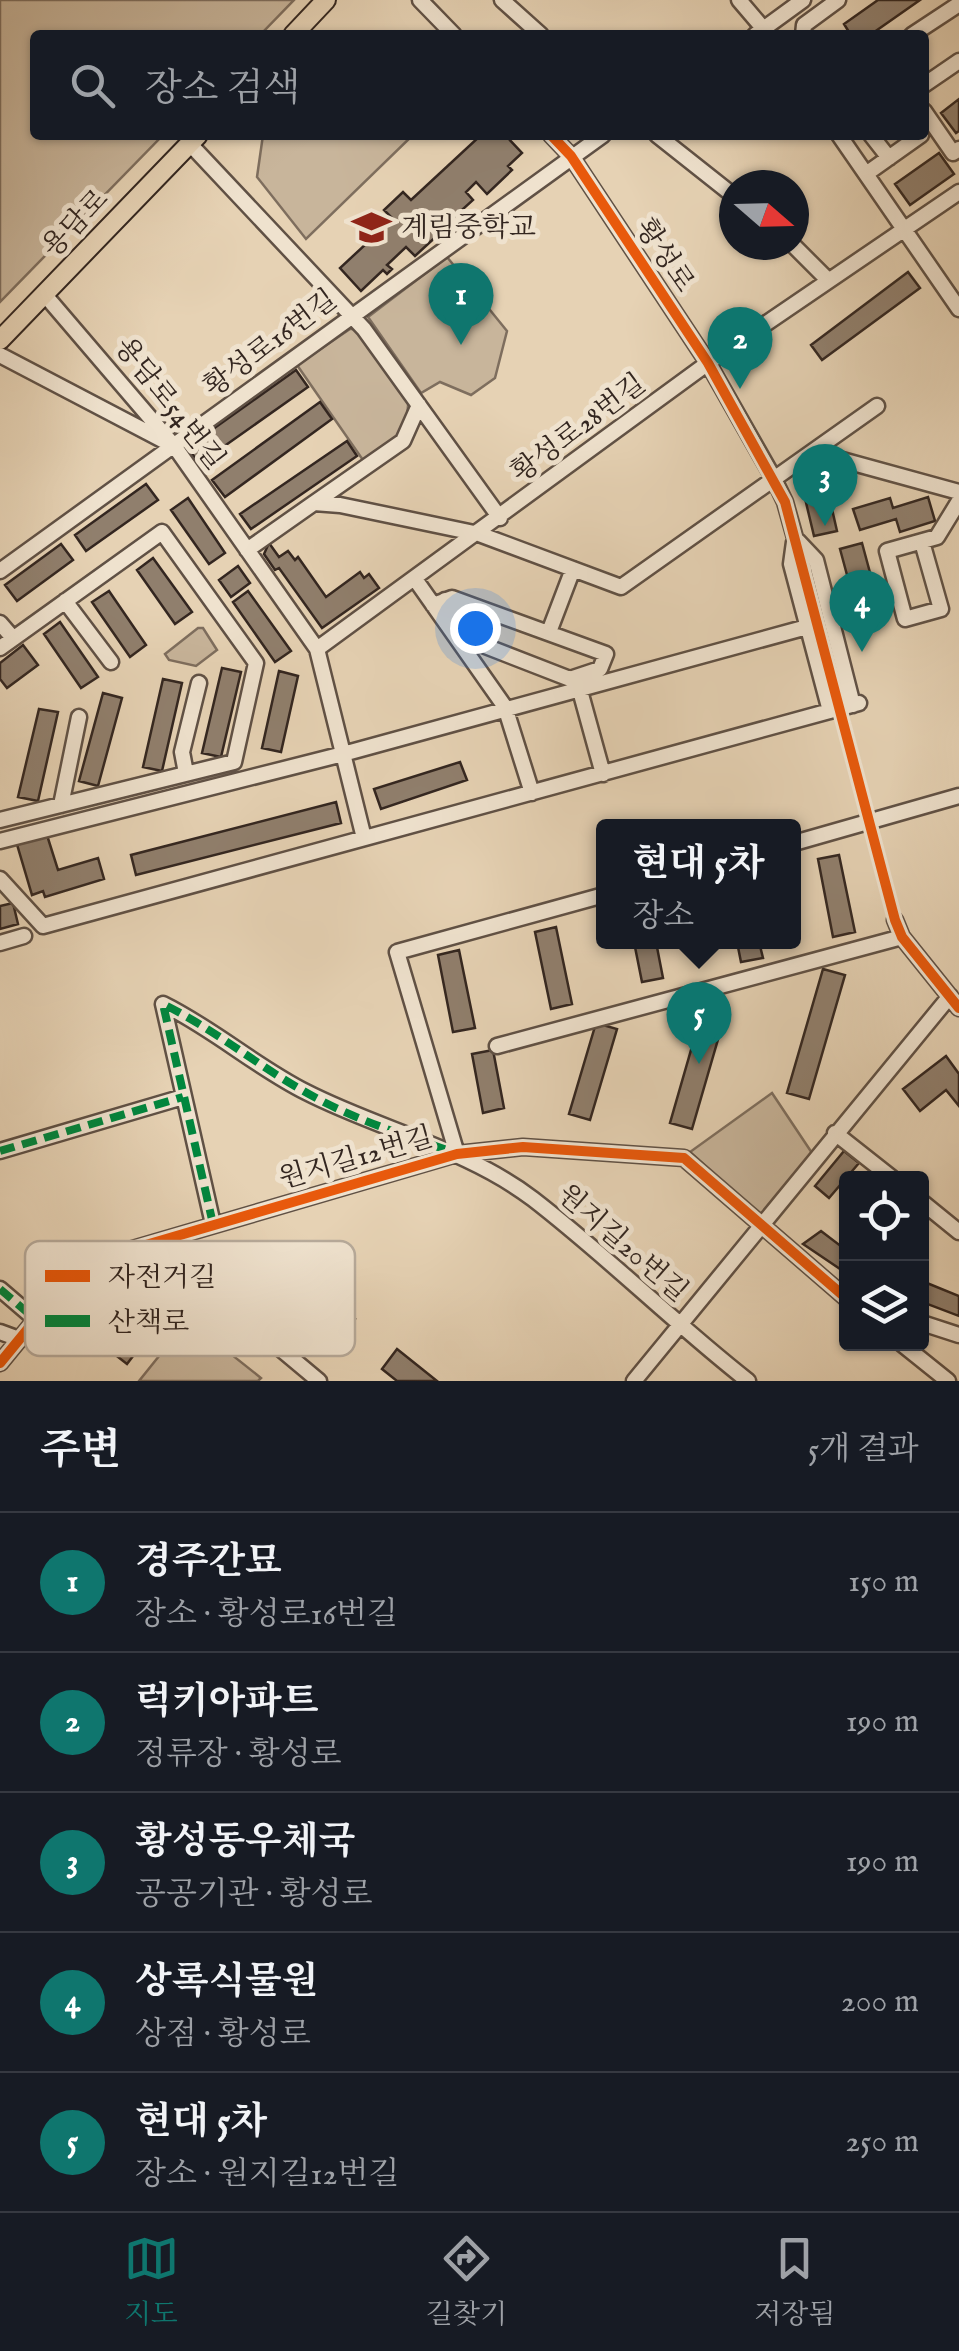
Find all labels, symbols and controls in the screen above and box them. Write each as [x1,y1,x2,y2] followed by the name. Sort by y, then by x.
[30,30,929,140] search box
[65,58,120,113] icon: search
[145,66,300,114] text: 장소 검색
[719,170,809,260] north arrow
[35,183,117,265] street label: 용담로
[350,207,392,249] school or university icon: 계림중학교
[401,211,536,246] place label: 계림중학교
[627,213,701,299] street label: 황성로
[428,262,494,345] pin: 1
[198,283,344,405] street label: 황성로16번길
[708,306,772,389] pin: 2
[106,331,232,477] street label: 용담로54번길
[505,367,653,491] street label: 황성로28번길
[792,444,858,526] pin: 3
[830,570,894,652] pin: 4
[450,603,501,654] your location
[596,819,801,949] popup
[632,841,765,889] text: 현대 5차
[632,897,694,938] text: 장소
[666,982,732,1064] pin: 5
[275,1120,437,1198] street label: 원지길12번길
[839,1171,929,1351] map controls
[839,1171,929,1261] button: locate
[549,1178,695,1310] street label: 원지길20번길
[25,1241,355,1356] legend
[108,1261,216,1296] text: 자전거길
[839,1261,929,1351] button: layers
[108,1306,189,1341] text: 산책로
[40,1425,121,1478] text: 주변
[808,1430,919,1471] text: 5개 결과
[135,1539,282,1587] text: 경주간묘
[67,1562,78,1603] text: 1
[848,1562,919,1603] text: 150 m
[135,1595,398,1636] text: 장소 · 황성로16번길
[135,1679,319,1727] text: 럭키아파트
[65,1702,80,1743] text: 2
[846,1702,919,1743] text: 190 m
[135,1735,342,1776] text: 정류장 · 황성로
[135,1819,355,1867] text: 황성동우체국
[67,1842,78,1883] text: 3
[846,1842,919,1883] text: 190 m
[135,1875,372,1916] text: 공공기관 · 황성로
[135,1959,319,2007] text: 상록식물원
[65,1982,80,2023] text: 4
[841,1982,919,2023] text: 200 m
[135,2015,311,2056] text: 상점 · 황성로
[135,2099,267,2147] text: 현대 5차
[67,2122,78,2163] text: 5
[845,2122,919,2163] text: 250 m
[135,2155,399,2196] text: 장소 · 원지길12번길
[124,2231,179,2333] tab: 지도
[426,2231,507,2333] tab: 길찾기
[754,2231,835,2333] tab: 저장됨

